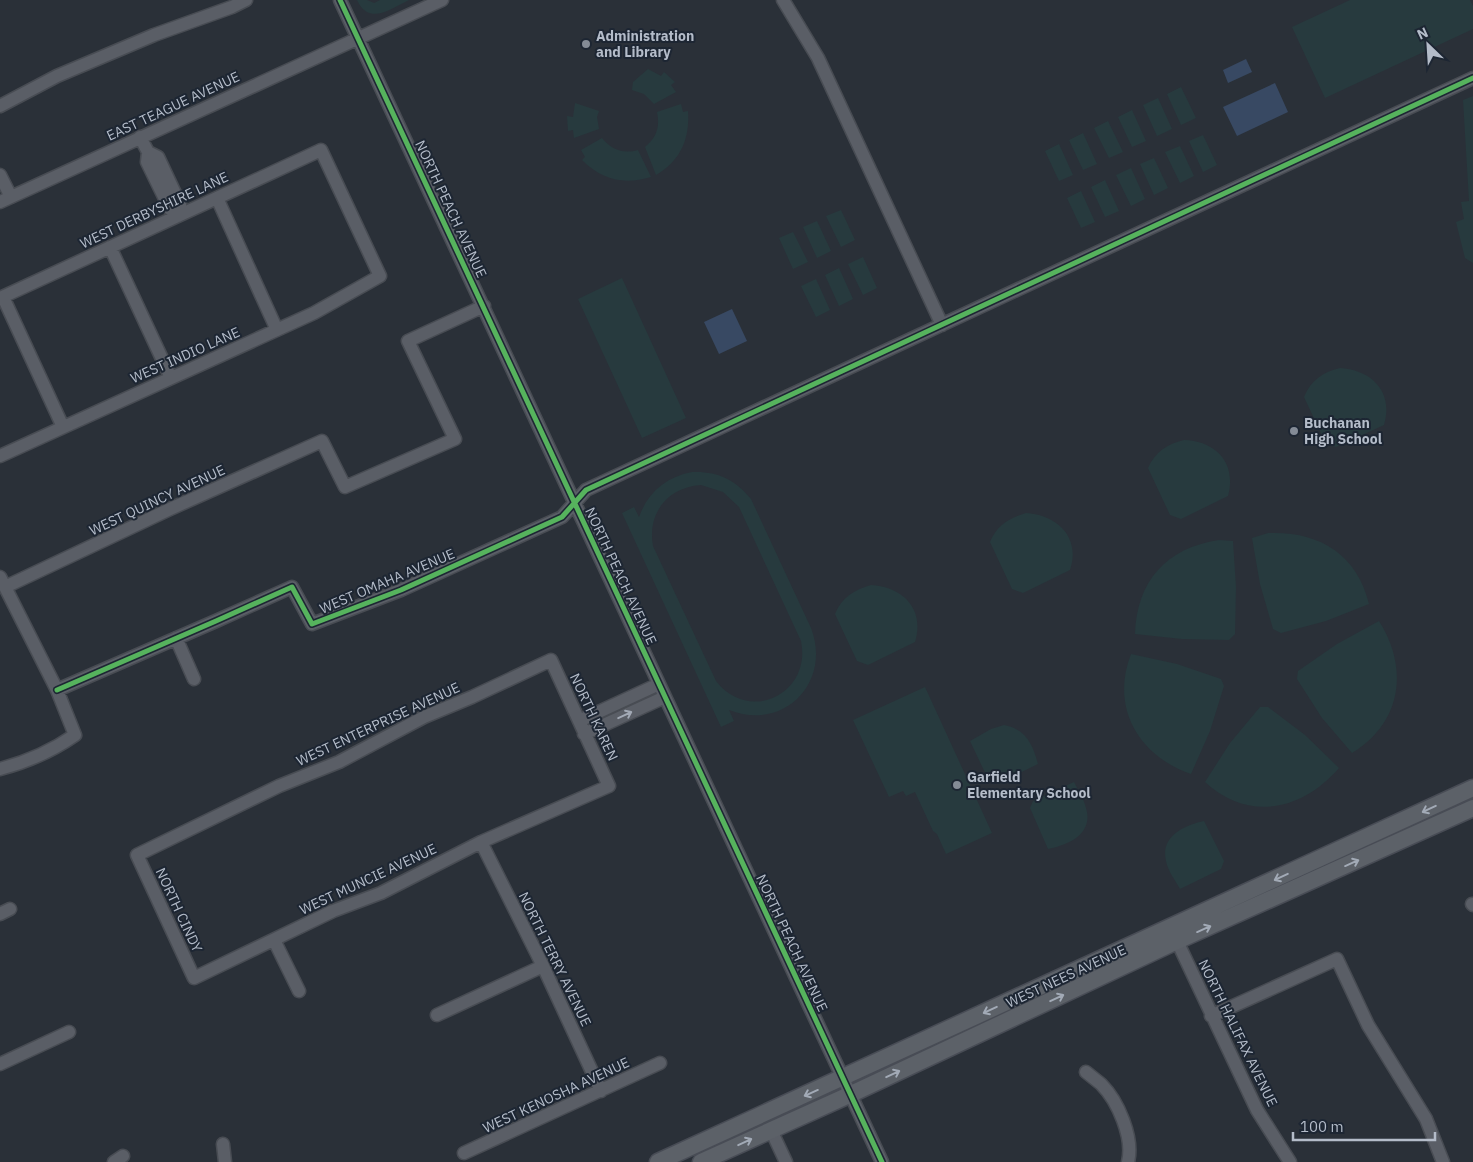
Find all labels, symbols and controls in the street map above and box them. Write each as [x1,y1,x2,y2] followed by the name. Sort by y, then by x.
[1403,20,1453,70] north arrow
[1414,23,1431,44] text: N
[596,27,694,61] place label: Administration and Library
[580,38,592,50] marker: Administration and Library
[104,67,242,145] street label: EAST TEAGUE AVENUE
[411,137,491,281] street label: NORTH PEACH AVENUE
[77,168,231,252] street label: WEST DERBYSHIRE LANE
[127,323,243,387] street label: WEST INDIO LANE
[1304,414,1382,448] place label: Buchanan High School
[1288,425,1300,437] marker: Buchanan High School
[86,461,228,539] street label: WEST QUINCY AVENUE
[581,504,661,648] street label: NORTH PEACH AVENUE
[317,544,457,618] street label: WEST OMAHA AVENUE
[566,670,622,764] street label: NORTH KAREN
[293,678,463,770] street label: WEST ENTERPRISE AVENUE
[617,710,632,719] one-way arrow
[967,768,1091,802] place label: Garfield Elementary School
[951,779,963,791] marker: Garfield Elementary School
[1422,804,1437,814] one-way arrow
[297,839,439,919] street label: WEST MUNCIE AVENUE
[1344,857,1359,867] one-way arrow
[152,865,207,956] street label: NORTH CINDY
[752,871,832,1015] street label: NORTH PEACH AVENUE
[1274,872,1289,882] one-way arrow
[515,889,595,1029] street label: NORTH TERRY AVENUE
[1196,924,1211,934] one-way arrow
[1003,940,1129,1012] street label: WEST NEES AVENUE
[1194,956,1282,1110] street label: NORTH HALIFAX AVENUE
[1049,992,1064,1002] one-way arrow
[983,1006,998,1016] one-way arrow
[480,1053,632,1137] street label: WEST KENOSHA AVENUE
[886,1068,901,1078] one-way arrow
[804,1088,819,1098] one-way arrow
[1293,1110,1436,1142] scale bar
[1300,1117,1344,1136] text: 100 m
[737,1136,752,1146] one-way arrow

